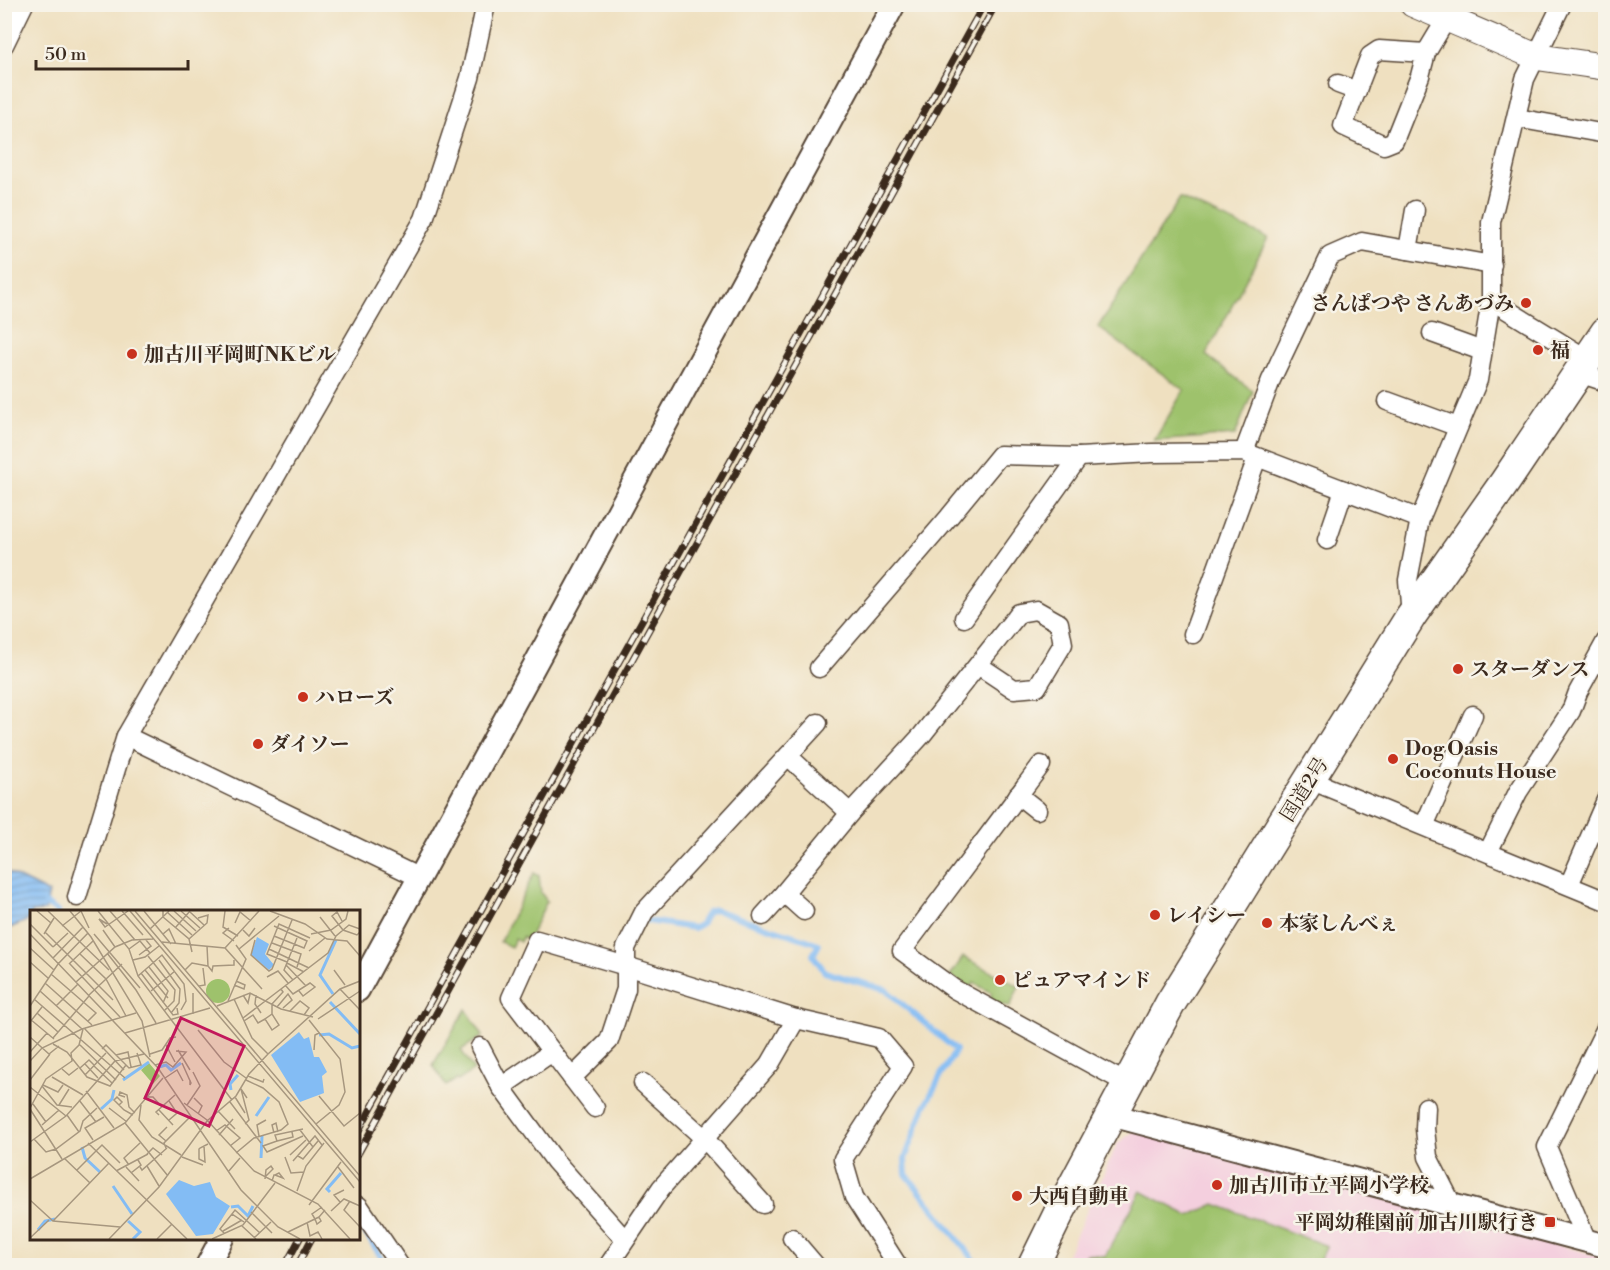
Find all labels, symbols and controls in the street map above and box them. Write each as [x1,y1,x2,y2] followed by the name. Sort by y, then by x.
[36,33,188,71] scale bar
[45,43,87,66] text: 50 m
[1311,292,1514,317] place label: さんぱつや さんあづみ
[1519,296,1533,310] marker: さんぱつや さんあづみ
[1550,339,1570,364] place label: 福
[144,343,336,368] place label: 加古川平岡町NKビル
[1531,343,1545,357] marker: 福
[125,347,139,361] marker: 加古川平岡町NKビル
[1470,658,1590,683] place label: スターダンス
[1451,662,1465,676] marker: スターダンス
[315,686,394,711] place label: ハローズ
[296,690,310,704] marker: ハローズ
[270,733,350,758] place label: ダイソー
[251,737,265,751] marker: ダイソー
[1405,737,1557,785] place label: Dog Oasis Coconuts House
[1386,752,1400,766] marker: Dog Oasis Coconuts House
[1276,753,1335,827] street label: 国道2号
[1167,904,1246,929] place label: レイシー
[1148,908,1162,922] marker: レイシー
[30,910,360,1240] inset map
[1279,912,1399,937] place label: 本家しんべぇ
[1260,916,1274,930] marker: 本家しんべぇ
[1012,969,1152,994] place label: ピュアマインド
[993,973,1007,987] marker: ピュアマインド
[1229,1174,1429,1199] place label: 加古川市立平岡小学校
[1210,1178,1224,1192] marker: 加古川市立平岡小学校
[1029,1185,1129,1210] place label: 大西自動車
[1010,1189,1024,1203] marker: 大西自動車
[1295,1211,1538,1236] place label: 平岡幼稚園前 加古川駅行き
[1543,1215,1557,1229] marker: 平岡幼稚園前 加古川駅行き

